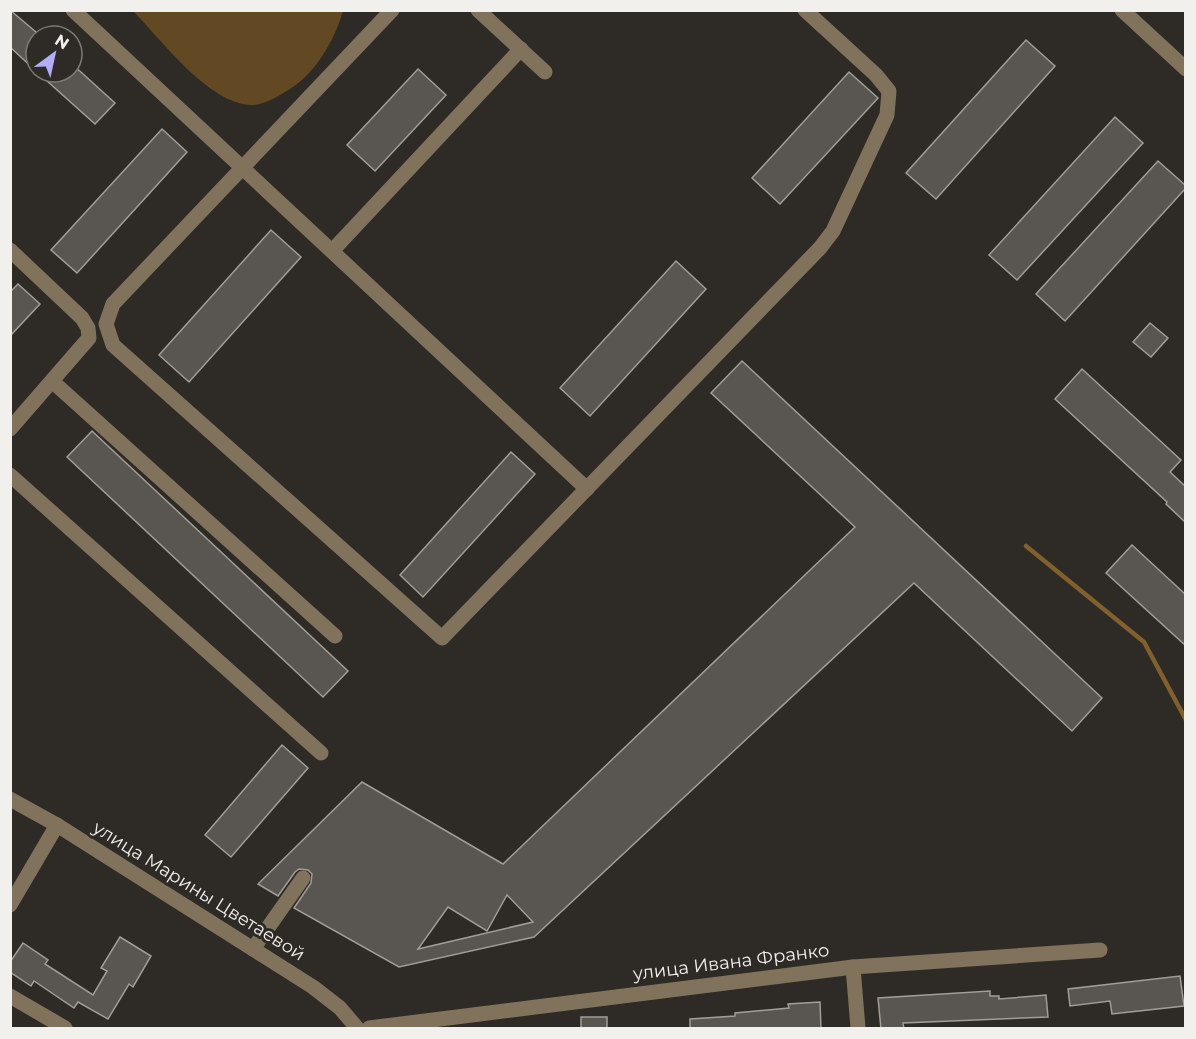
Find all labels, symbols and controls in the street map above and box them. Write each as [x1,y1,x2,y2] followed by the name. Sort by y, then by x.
[24,24,84,84] north arrow
[51,30,72,53] text: N
[88,816,309,965] street label: улица Марины Цветаевой
[631,939,830,985] street label: улица Ивана Франко

